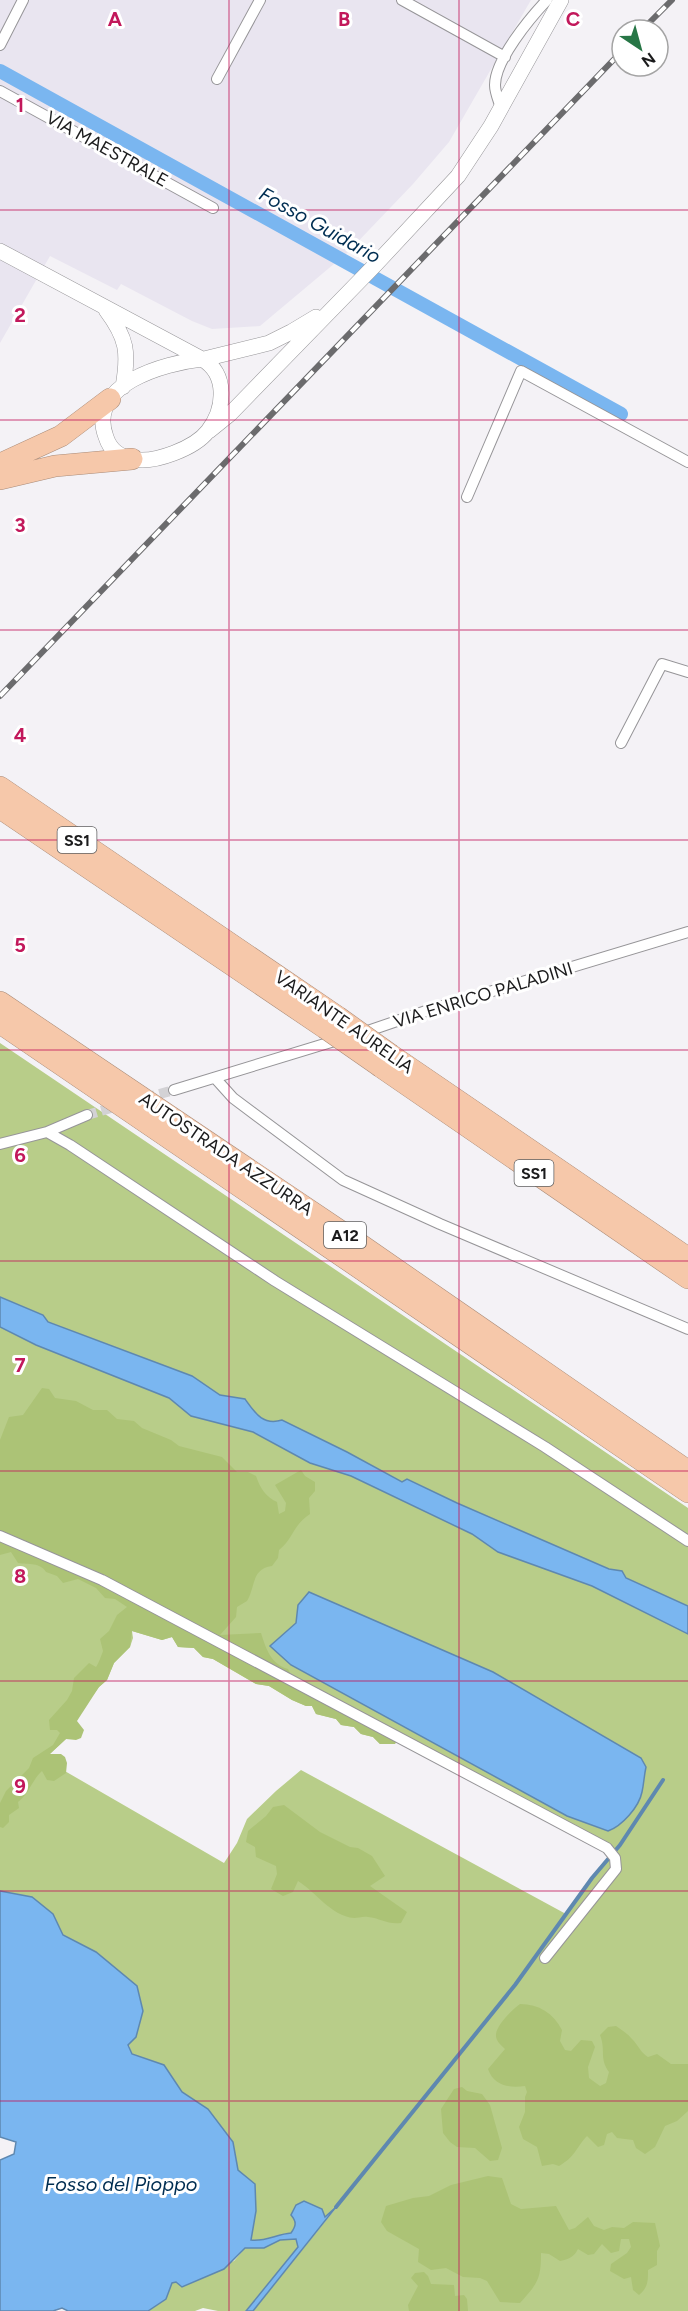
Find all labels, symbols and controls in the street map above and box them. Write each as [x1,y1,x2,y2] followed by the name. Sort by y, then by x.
[108,7,123,31] text: A
[338,7,350,31] text: B
[566,7,580,31] text: C
[610,18,670,78] north arrow
[638,48,659,71] text: N
[16,93,24,117] text: 1
[42,106,172,192] street label: VIA MAESTRALE
[255,182,385,268] water label: Fosso Guidario
[14,303,26,327] text: 2
[14,513,26,537] text: 3
[14,723,27,747] text: 4
[58,827,97,853] road number: SS1
[14,933,26,957] text: 5
[391,957,575,1033] street label: VIA ENRICO PALADINI
[270,966,418,1078] street label: VARIANTE AURELIA
[135,1088,317,1220] street label: AUTOSTRADA AZZURRA
[14,1143,26,1167] text: 6
[514,1160,554,1186] road number: SS1
[324,1222,366,1248] road number: A12
[14,1353,26,1377] text: 7
[14,1564,26,1588] text: 8
[14,1774,26,1798] text: 9
[45,2172,198,2196] water label: Fosso del Pioppo

